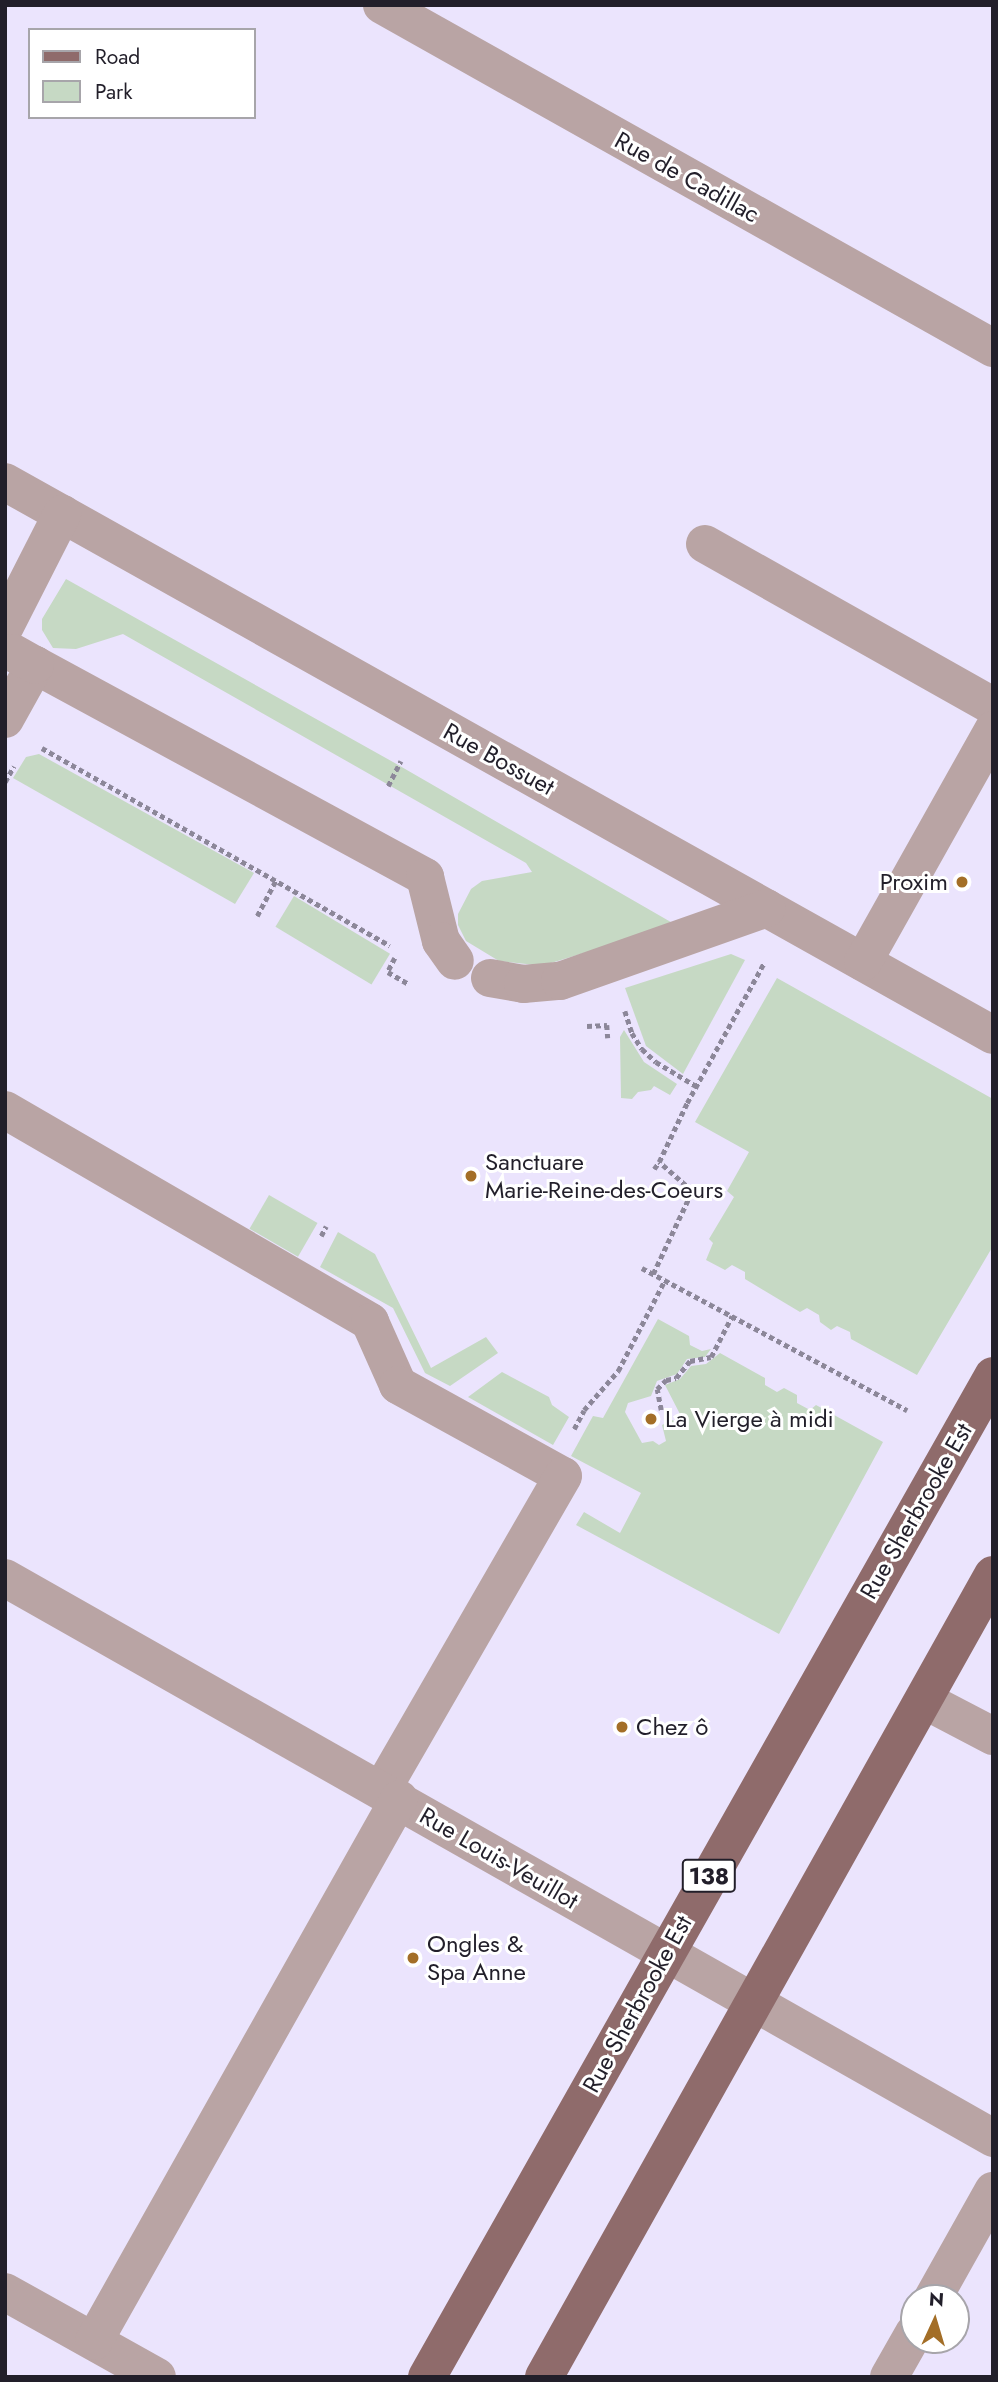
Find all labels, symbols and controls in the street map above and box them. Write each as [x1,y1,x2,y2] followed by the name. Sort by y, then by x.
[28,28,256,119] legend
[95,42,140,72] text: Road
[95,77,132,107] text: Park
[610,125,764,229] street label: Rue de Cadillac
[439,717,559,801] street label: Rue Bossuet
[880,868,948,896] place label: Proxim
[954,874,970,890] marker: Proxim
[485,1148,723,1204] place label: Sanctuare Marie-Reine-des-Coeurs
[463,1168,479,1184] marker: Sanctuare Marie-Reine-des-Coeurs
[665,1405,834,1433] place label: La Vierge à midi
[643,1411,659,1427] marker: La Vierge à midi
[854,1418,978,1604] street label: Rue Sherbrooke Est
[636,1713,708,1741] place label: Chez ô
[614,1719,630,1735] marker: Chez ô
[415,1801,583,1915] street label: Rue Louis-Veuillot
[681,1856,737,1896] road number: 138
[576,1910,698,2098] street label: Rue Sherbrooke Est
[427,1930,526,1986] place label: Ongles & Spa Anne
[405,1950,421,1966] marker: Ongles & Spa Anne
[900,2284,970,2354] north arrow
[928,2286,945,2314] text: N

